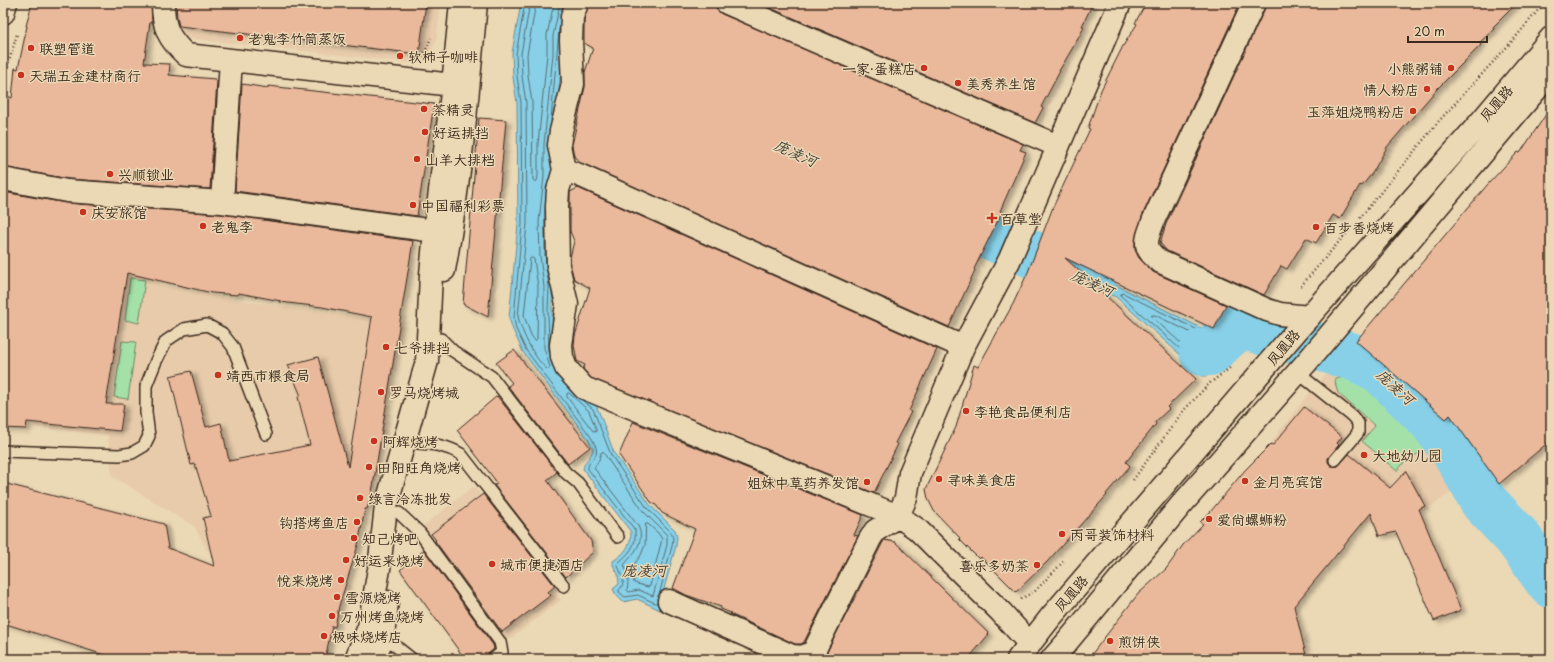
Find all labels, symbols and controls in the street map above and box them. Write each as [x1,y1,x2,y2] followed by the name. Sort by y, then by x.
[1408,18,1487,44] scale bar
[1414,22,1445,40] text: 20 m
[248,28,346,49] place label: 老鬼李竹筒蒸饭
[235,33,245,43] marker: 老鬼李竹筒蒸饭
[39,38,95,59] place label: 联塑管道
[26,43,36,53] marker: 联塑管道
[408,46,478,67] place label: 软柿子咖啡
[395,51,405,61] marker: 软柿子咖啡
[842,58,916,79] place label: 一家·蛋糕店
[1387,58,1443,79] place label: 小熊粥铺
[919,63,929,73] marker: 一家·蛋糕店
[1446,63,1456,73] marker: 小熊粥铺
[29,65,141,86] place label: 天瑞五金建材商行
[16,70,26,80] marker: 天瑞五金建材商行
[966,73,1036,94] place label: 美秀养生馆
[953,78,963,88] marker: 美秀养生馆
[1363,79,1419,100] place label: 情人粉店
[1474,80,1518,126] street label: 凤凰路
[1422,84,1432,94] marker: 情人粉店
[432,99,474,120] place label: 茶精灵
[1307,101,1405,122] place label: 玉萍姐烧鸭粉店
[419,104,429,114] marker: 茶精灵
[1408,106,1418,116] marker: 玉萍姐烧鸭粉店
[433,122,489,143] place label: 好运排挡
[420,127,430,137] marker: 好运排挡
[771,132,824,173] water label: 庞凌河
[425,149,495,170] place label: 山羊大排档
[412,154,422,164] marker: 山羊大排档
[118,164,174,185] place label: 兴顺锁业
[105,169,115,179] marker: 兴顺锁业
[421,195,505,216] place label: 中国福利彩票
[408,200,418,210] marker: 中国福利彩票
[91,202,147,223] place label: 庆安旅馆
[78,207,88,217] marker: 庆安旅馆
[1000,208,1042,229] place label: 百草堂
[987,213,997,223] marker: 百草堂
[211,216,253,237] place label: 老鬼李
[1324,217,1394,238] place label: 百步香烧烤
[198,221,208,231] marker: 老鬼李
[1311,222,1321,232] marker: 百步香烧烤
[1068,262,1121,303] water label: 庞凌河
[1261,324,1305,370] street label: 凤凰路
[394,337,450,358] place label: 七爷排挡
[381,342,391,352] marker: 七爷排挡
[1372,362,1423,412] water label: 庞凌河
[226,365,310,386] place label: 靖西市粮食局
[213,370,223,380] marker: 靖西市粮食局
[389,382,459,403] place label: 罗马烧烤城
[376,387,386,397] marker: 罗马烧烤城
[974,401,1072,422] place label: 李艳食品便利店
[961,406,971,416] marker: 李艳食品便利店
[382,431,438,452] place label: 阿辉烧烤
[369,436,379,446] marker: 阿辉烧烤
[1372,445,1442,466] place label: 大地幼儿园
[1359,450,1369,460] marker: 大地幼儿园
[377,457,461,478] place label: 田阳旺角烧烤
[364,462,374,472] marker: 田阳旺角烧烤
[947,469,1017,490] place label: 寻味美食店
[1253,471,1323,492] place label: 金月亮宾馆
[747,472,859,493] place label: 姐妹中草药养发馆
[934,474,944,484] marker: 寻味美食店
[1240,476,1250,486] marker: 金月亮宾馆
[862,477,872,487] marker: 姐妹中草药养发馆
[368,488,452,509] place label: 绿言冷冻批发
[355,493,365,503] marker: 绿言冷冻批发
[1217,509,1287,530] place label: 爱尚螺蛳粉
[279,512,349,533] place label: 钩搭烤鱼店
[1204,514,1214,524] marker: 爱尚螺蛳粉
[352,517,362,527] marker: 钩搭烤鱼店
[1070,524,1155,545] place label: 丙哥装饰材料
[362,528,418,549] place label: 知己烤吧
[1057,529,1067,539] marker: 丙哥装饰材料
[349,533,359,543] marker: 知己烤吧
[354,550,424,571] place label: 好运来烧烤
[500,554,584,575] place label: 城市便捷酒店
[341,555,351,565] marker: 好运来烧烤
[959,555,1029,576] place label: 喜乐多奶茶
[621,558,669,581] water label: 庞凌河
[487,559,497,569] marker: 城市便捷酒店
[1032,560,1042,570] marker: 喜乐多奶茶
[277,570,333,591] place label: 悦来烧烤
[1049,570,1093,616] street label: 凤凰路
[336,575,346,585] marker: 悦来烧烤
[345,587,401,608] place label: 雪源烧烤
[332,592,342,602] marker: 雪源烧烤
[340,606,424,627] place label: 万州烤鱼烧烤
[327,611,337,621] marker: 万州烤鱼烧烤
[332,626,402,647] place label: 极味烧烤店
[319,631,329,641] marker: 极味烧烤店
[1118,631,1160,652] place label: 煎饼侠
[1105,636,1115,646] marker: 煎饼侠

